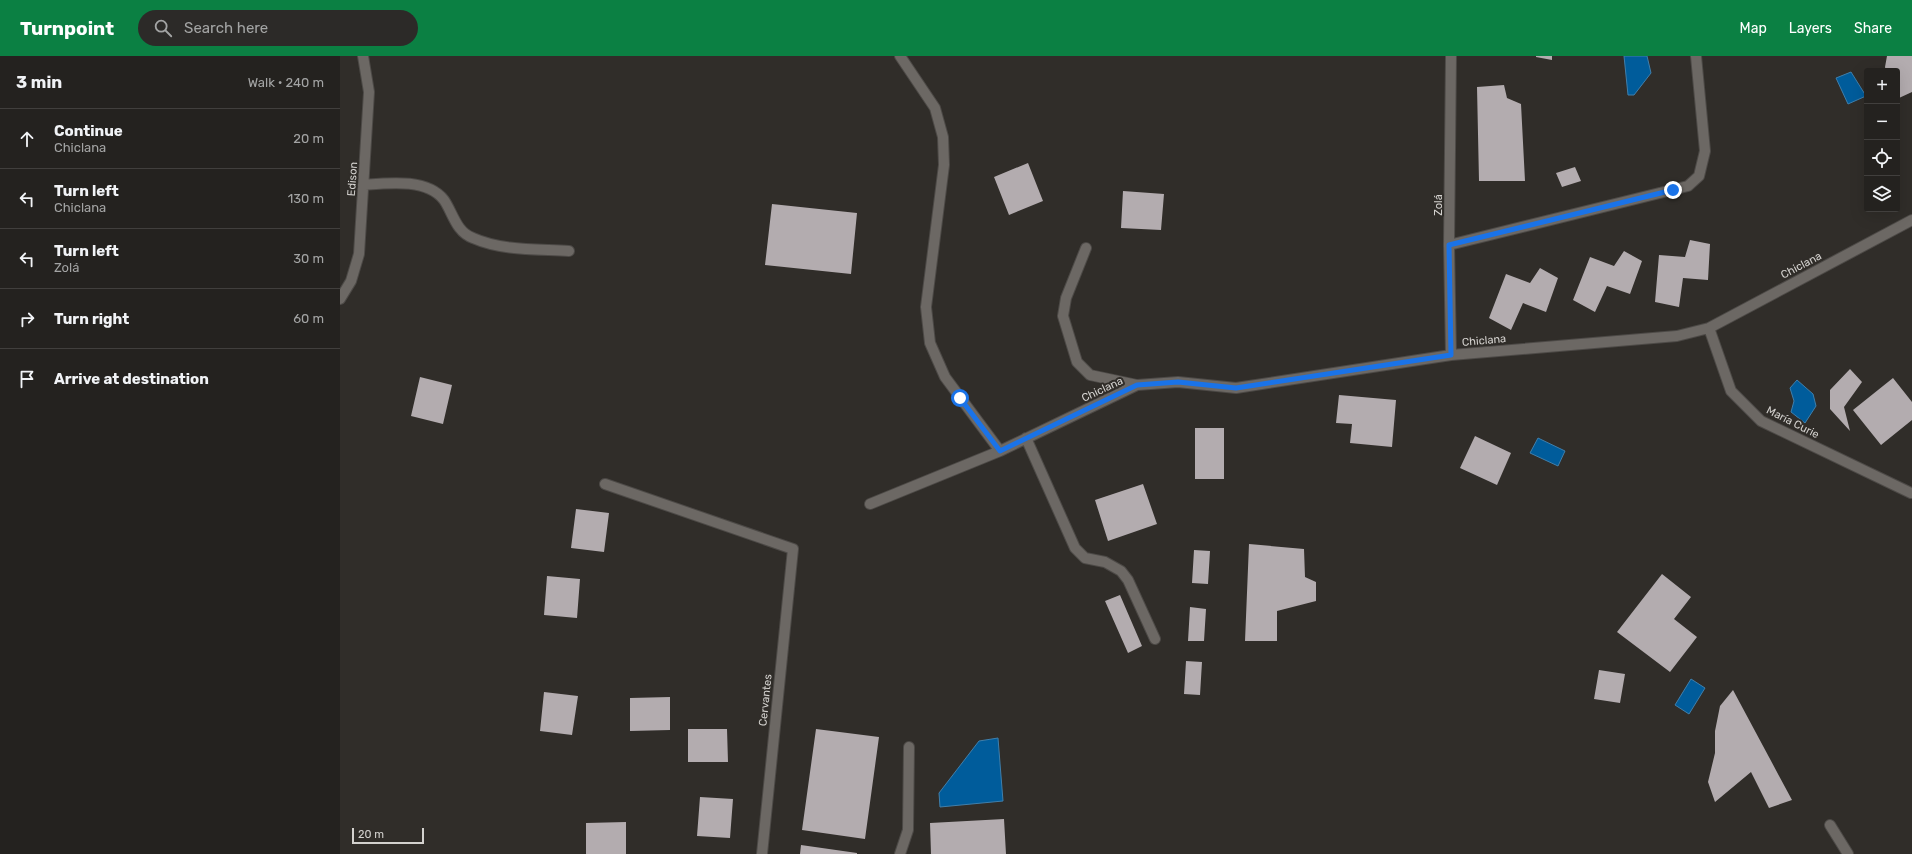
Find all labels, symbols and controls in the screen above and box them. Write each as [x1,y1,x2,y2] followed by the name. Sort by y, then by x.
[138,10,418,46] search box
[20,17,114,40] text: Turnpoint
[152,17,174,39] icon: search
[184,19,268,37] text: Search here
[1740,20,1767,37] text: Map
[1789,20,1832,37] text: Layers
[1854,20,1892,37] text: Share
[1864,68,1900,212] map controls
[1864,68,1900,104] button: +
[16,72,62,92] text: 3 min
[248,75,324,90] text: Walk · 240 m
[1864,104,1900,140] button: −
[54,122,123,140] text: Continue
[16,128,38,150] icon: ahead
[293,131,324,146] text: 20 m
[54,140,106,155] text: Chiclana
[1864,140,1900,176] button: locate
[345,161,360,197] street label: Edison
[1864,176,1900,212] button: layers
[1664,181,1682,199] route end
[54,182,119,200] text: Turn left
[16,188,38,210] icon: left
[288,191,324,206] text: 130 m
[1432,194,1445,216] street label: Zolá
[54,200,106,215] text: Chiclana
[54,242,119,260] text: Turn left
[16,248,38,270] icon: left
[1779,249,1824,282] street label: Chiclana
[293,251,324,266] text: 30 m
[54,260,79,275] text: Zolá
[16,308,38,330] icon: right
[54,310,129,328] text: Turn right
[293,311,324,326] text: 60 m
[1461,332,1507,349] street label: Chiclana
[16,368,38,390] icon: arrive
[54,370,209,388] text: Arrive at destination
[1079,374,1125,405] street label: Chiclana
[951,389,969,407] route start
[1764,404,1821,441] street label: María Curie
[756,673,775,727] street label: Cervantes
[352,826,424,845] scale bar
[358,828,384,841] text: 20 m

